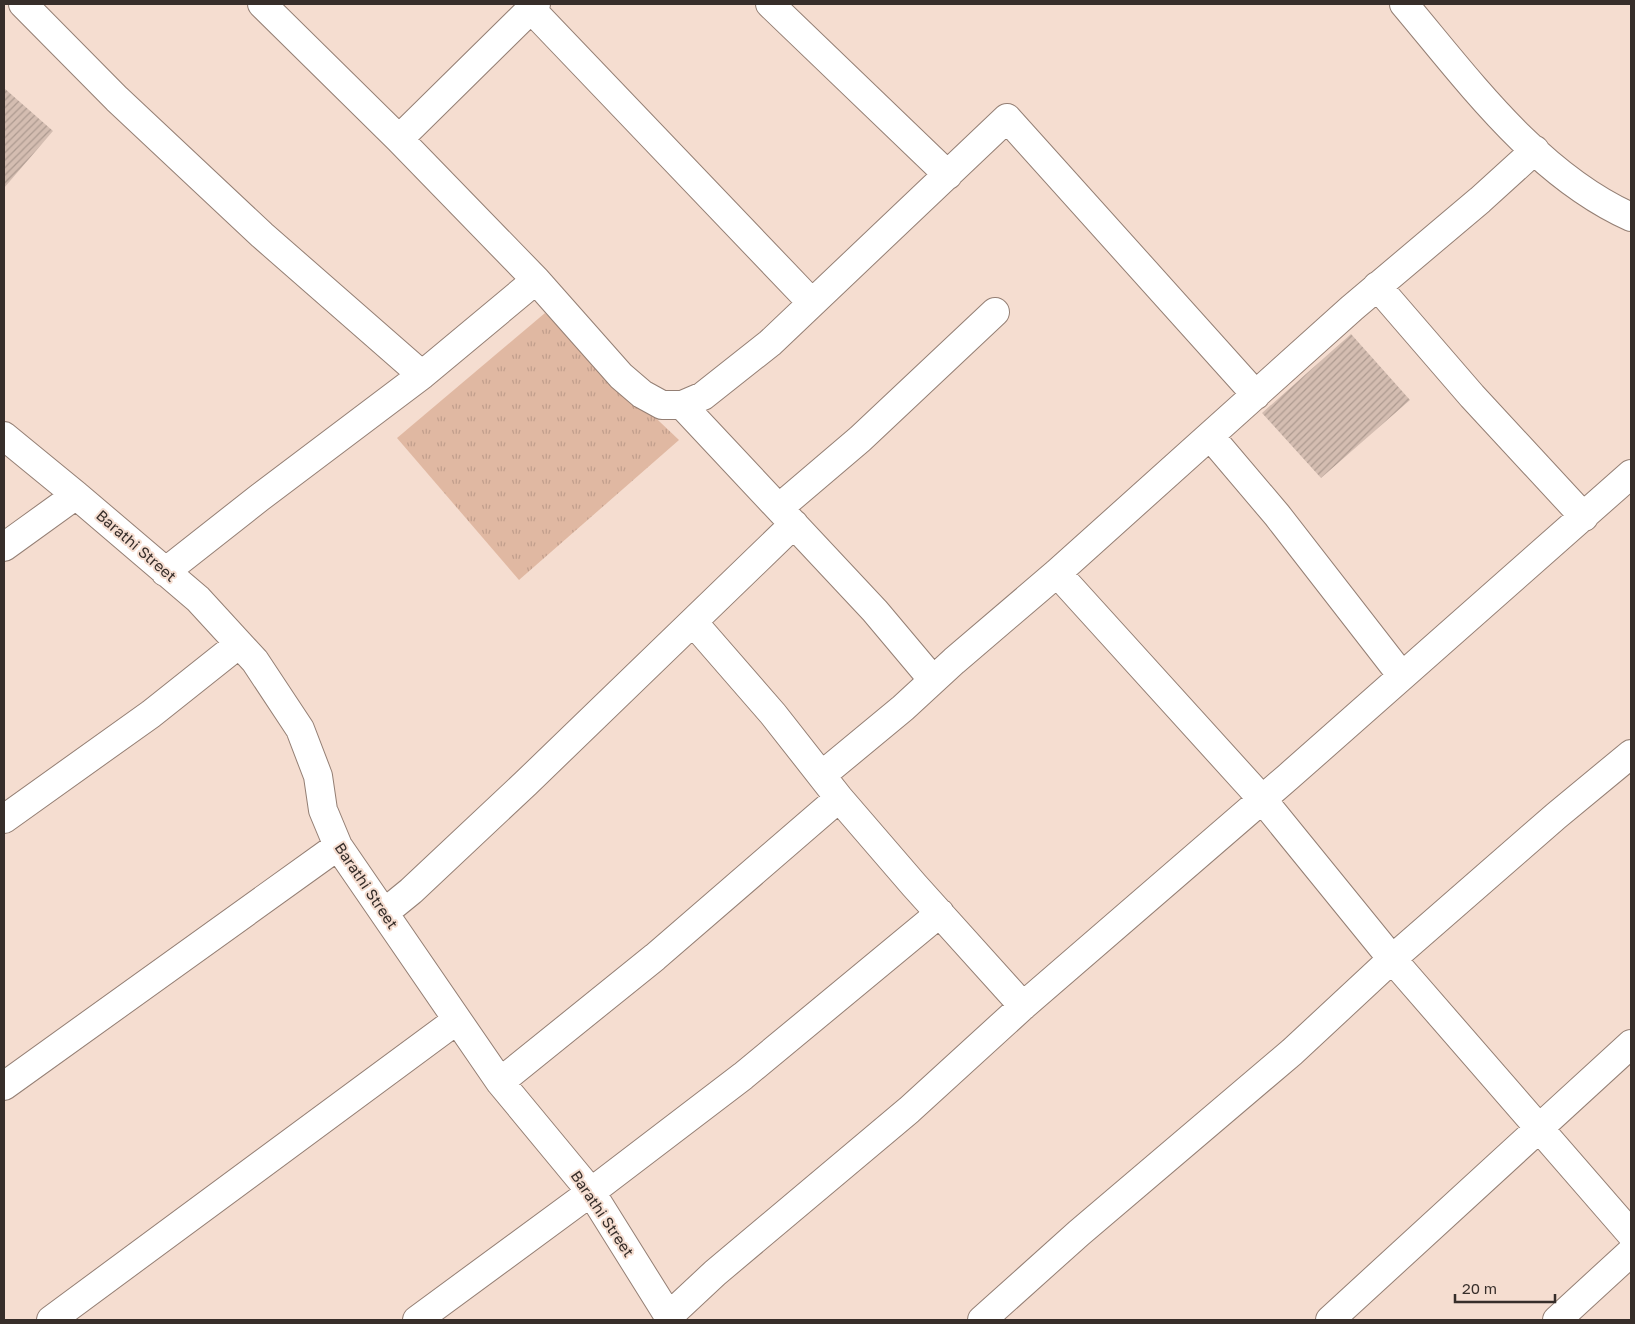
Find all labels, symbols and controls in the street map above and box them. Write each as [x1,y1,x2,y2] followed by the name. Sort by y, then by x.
[93,506,180,585] street label: Barathi Street
[331,839,402,932] street label: Barathi Street
[567,1167,638,1260] street label: Barathi Street
[1455,1272,1555,1304] scale bar
[1462,1279,1497,1297] text: 20 m

